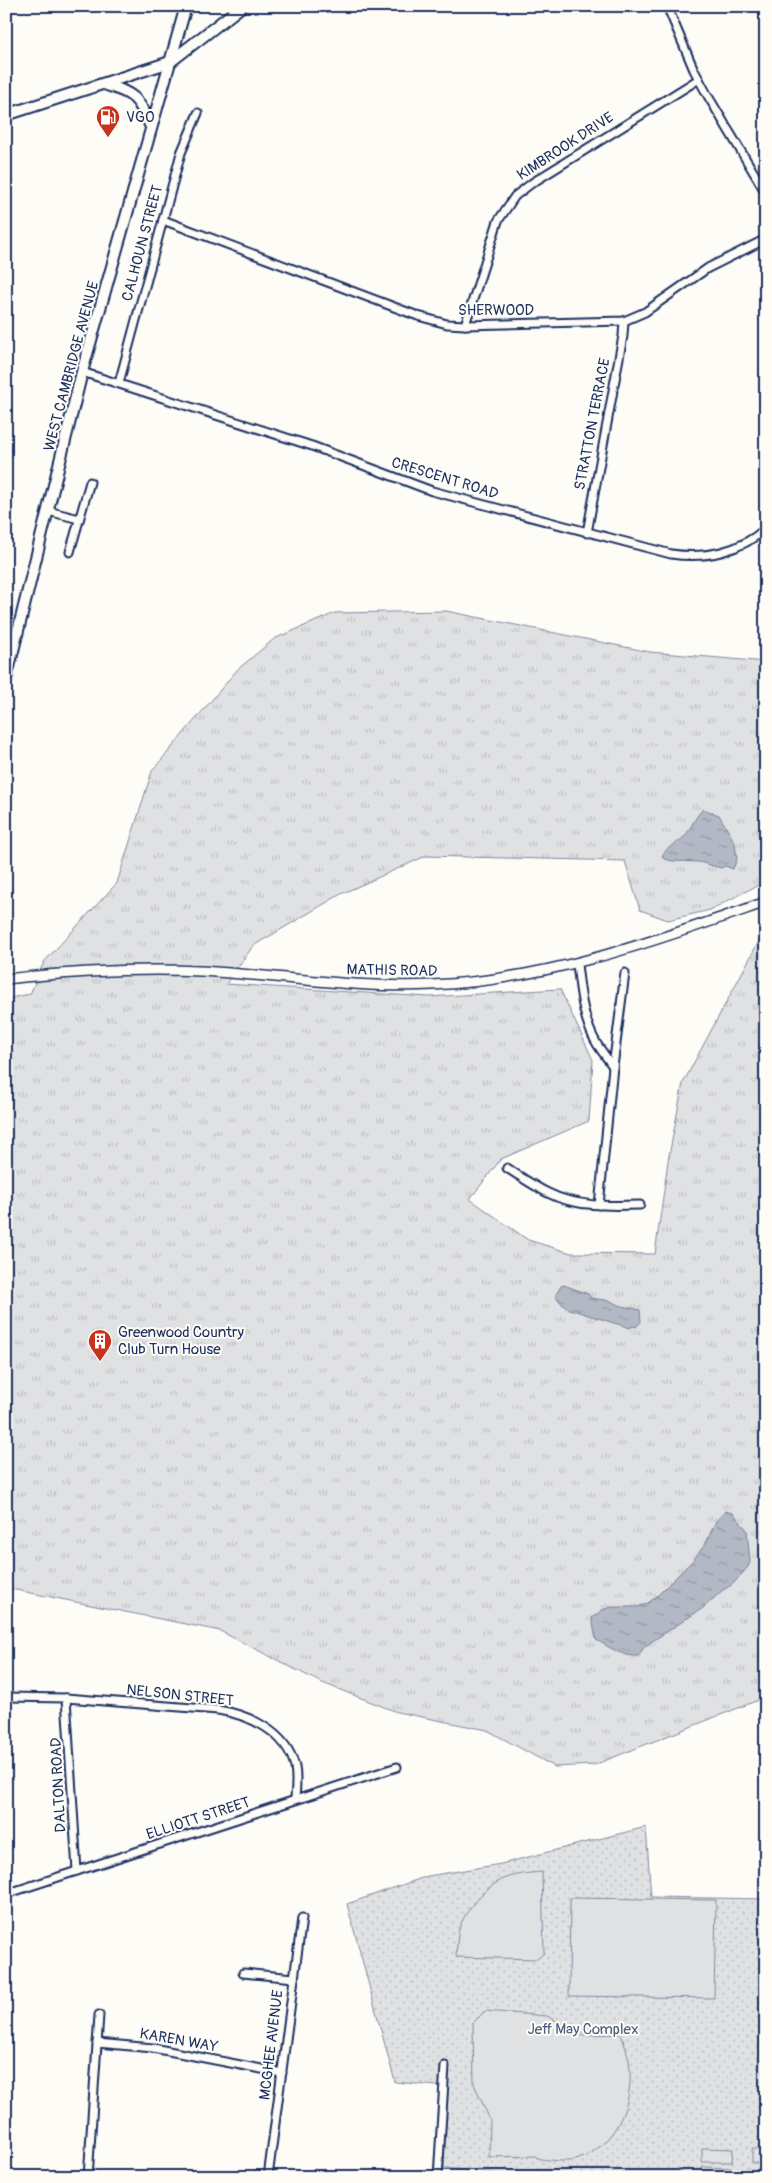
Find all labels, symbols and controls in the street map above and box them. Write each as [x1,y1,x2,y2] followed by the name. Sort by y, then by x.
[95,104,121,138] fuel station icon: VGO
[126,108,154,127] place label: VGO
[513,108,617,185] street label: KIMBROOK DRIVE
[118,183,167,303] street label: CALHOUN STREET
[40,279,103,453] street label: WEST CAMBRIDGE AVENUE
[458,301,534,320] street label: SHERWOOD
[570,356,615,492] street label: STRATTON TERRACE
[389,453,501,504] street label: CRESCENT ROAD
[346,960,438,981] street label: MATHIS ROAD
[118,1323,244,1359] place label: Greenwood Country Club Turn House
[87,1328,113,1362] building icon: Greenwood Country Club Turn House
[125,1680,235,1711] street label: NELSON STREET
[47,1737,70,1833] street label: DALTON ROAD
[144,1793,252,1844] street label: ELLIOTT STREET
[255,1989,288,2101] street label: MCGHEE AVENUE
[528,2020,638,2039] park label: Jeff May Complex
[138,2024,220,2057] street label: KAREN WAY

